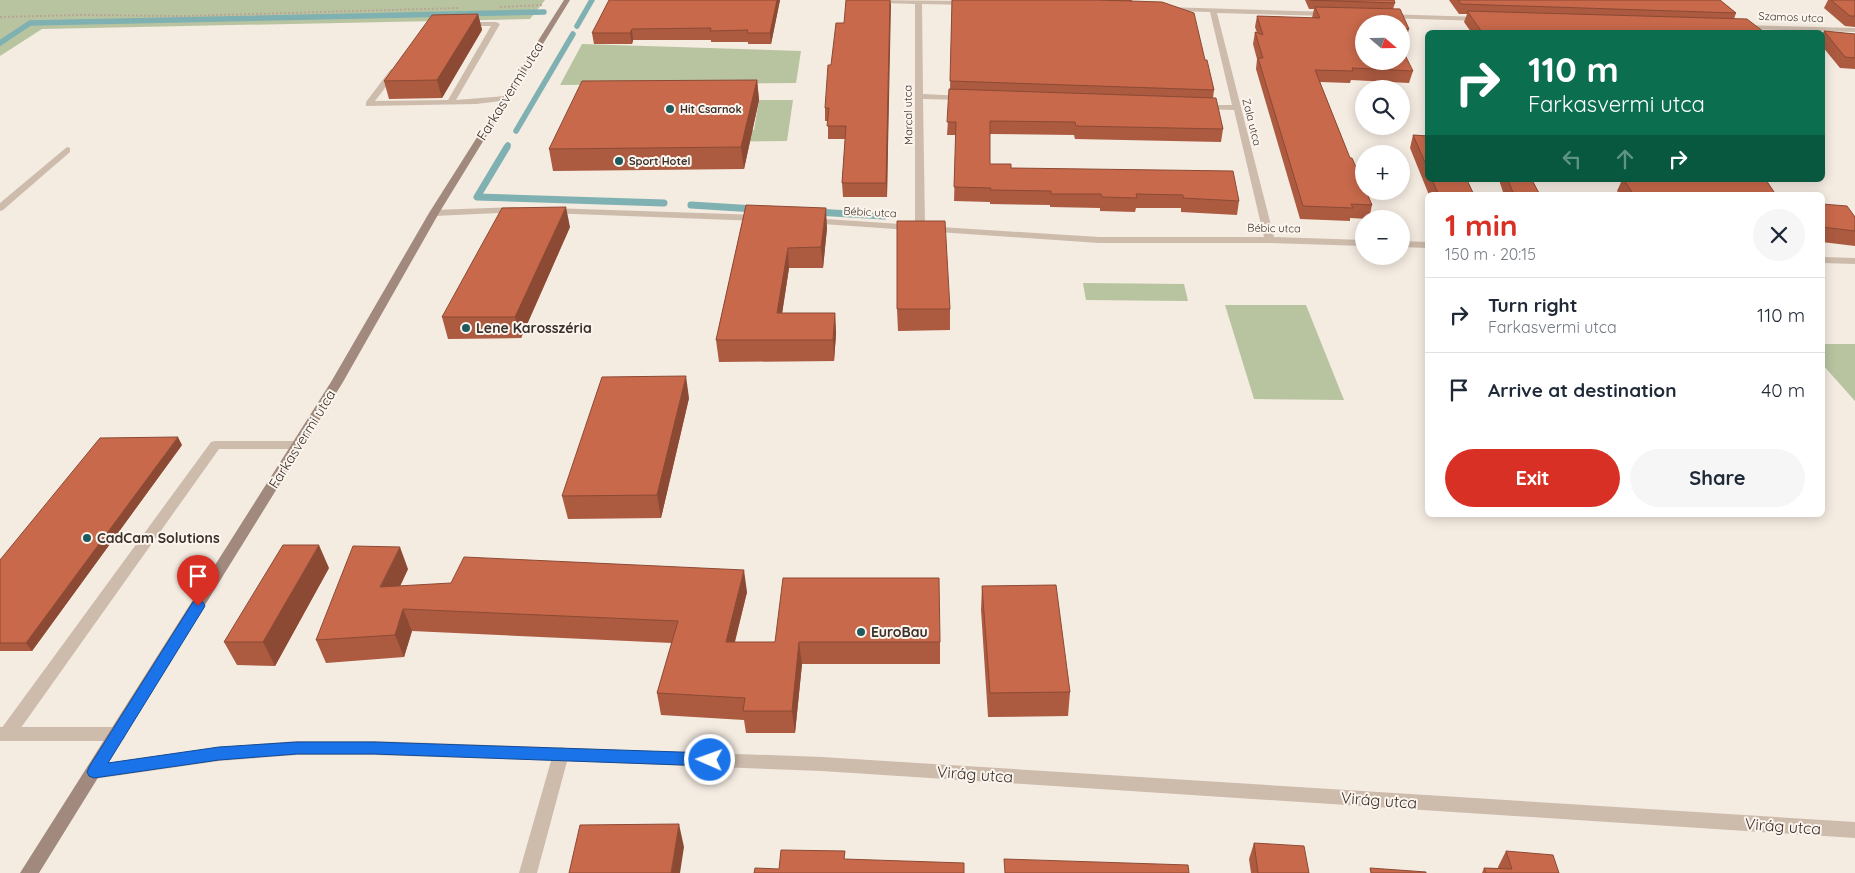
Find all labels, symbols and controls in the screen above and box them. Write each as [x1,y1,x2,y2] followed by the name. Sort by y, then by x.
[1758,9,1824,25] street label: Szamos utca
[1355,15,1410,70] north arrow
[1355,15,1410,265] map controls
[473,38,547,144] street label: Farkasvermi utca
[1528,47,1619,91] text: 110 m
[1445,50,1510,115] icon: right
[1355,80,1410,135] button: search
[900,85,916,145] street label: Marcal utca
[1528,90,1705,118] text: Farkasvermi utca
[1239,97,1265,147] street label: Zala utca
[680,102,742,116] place label: Hit Csarnok
[664,103,676,115] marker: Hit Csarnok
[1355,145,1410,200] button: +
[1558,145,1586,173] icon: left
[1611,145,1639,173] icon: ahead
[1664,145,1692,173] icon: right
[629,154,690,168] place label: Sport Hotel
[613,155,625,167] marker: Sport Hotel
[843,204,897,220] street label: Bébic utca
[1445,206,1518,244] text: 1 min
[1753,209,1805,261] button: close
[1355,210,1410,265] button: −
[1247,221,1301,235] street label: Bébic utca
[1445,244,1536,264] text: 150 m · 20:15
[1488,293,1577,317] text: Turn right
[1445,301,1473,329] icon: right
[1757,303,1805,327] text: 110 m
[1488,317,1617,337] text: Farkasvermi utca
[476,319,592,337] place label: Lene Karosszéria
[460,322,472,334] marker: Lene Karosszéria
[1445,376,1473,404] icon: arrive
[1488,378,1677,402] text: Arrive at destination
[1761,378,1805,402] text: 40 m
[265,386,339,492] street label: Farkasvermi utca
[1445,449,1620,507] button: Exit
[1630,449,1805,507] button: Share
[97,529,220,547] place label: CadCam Solutions
[81,532,93,544] marker: CadCam Solutions
[177,555,219,606] pin
[184,562,212,590] icon: arrive
[871,623,928,641] place label: EuroBau
[855,626,867,638] marker: EuroBau
[683,733,735,785] position arrow
[936,761,1014,787] street label: Virág utca
[1340,787,1418,813] street label: Virág utca
[1744,813,1822,839] street label: Virág utca

